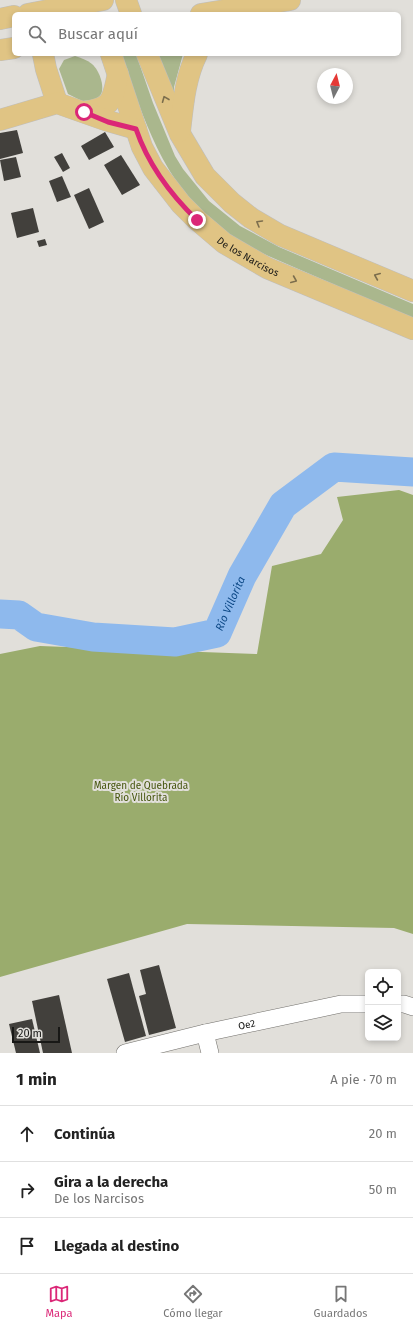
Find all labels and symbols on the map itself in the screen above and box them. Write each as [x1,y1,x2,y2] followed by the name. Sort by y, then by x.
[317,68,353,104] north arrow
[162,96,170,103] one-way arrow
[75,103,93,121] route start
[188,211,206,229] route end
[255,220,263,227] one-way arrow
[214,235,281,279] street label: De los Narcisos
[374,272,381,280] one-way arrow
[290,275,298,283] one-way arrow
[213,575,248,633] water label: Río Villorita
[94,780,188,804] park label: Margen de Quebrada Río Villorita
[237,1017,256,1033] street label: Oe2
[12,1025,60,1044] scale bar

